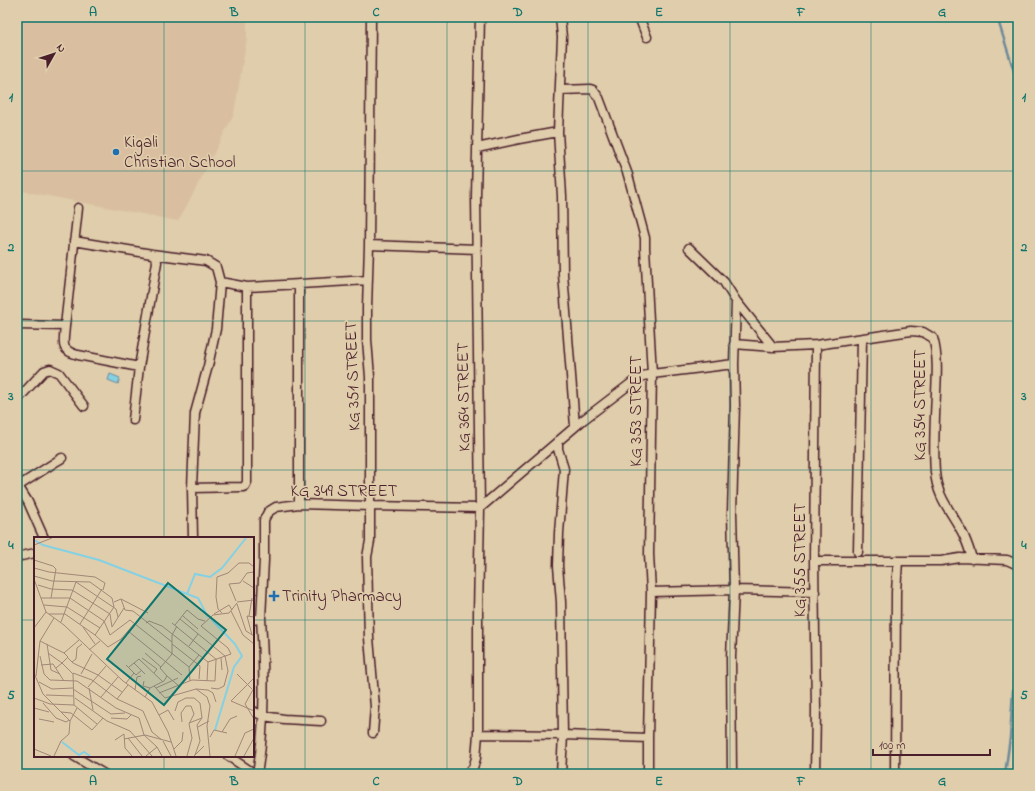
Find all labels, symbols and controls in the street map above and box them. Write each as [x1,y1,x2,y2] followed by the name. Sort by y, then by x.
[89,3,97,22] text: A
[229,3,239,22] text: B
[372,3,380,22] text: C
[512,3,523,22] text: D
[655,3,663,22] text: E
[796,3,806,22] text: F
[938,3,946,22] text: G
[34,34,74,74] north arrow
[52,40,70,56] text: N
[9,88,14,107] text: 1
[1022,88,1027,107] text: 1
[124,130,236,175] place label: Kigali Christian School
[111,147,121,157] marker: Kigali Christian School
[7,238,15,257] text: 2
[1020,238,1028,257] text: 2
[339,320,367,431] street label: KG 351 STREET
[451,342,477,452] street label: KG 364 STREET
[908,349,933,461] street label: KG 354 STREET
[624,355,649,467] street label: KG 353 STREET
[7,387,14,406] text: 3
[1020,387,1027,406] text: 3
[291,479,398,504] street label: KG 349 STREET
[788,503,813,617] street label: KG 355 STREET
[7,536,14,555] text: 4
[1020,536,1027,555] text: 4
[34,537,254,757] inset map
[282,584,402,610] place label: Trinity Pharmacy
[269,591,279,601] marker: Trinity Pharmacy
[7,686,15,705] text: 5
[1020,686,1028,705] text: 5
[873,731,990,757] scale bar
[879,737,906,755] text: 100 m
[89,772,97,791] text: A
[229,772,239,791] text: B
[372,772,380,791] text: C
[512,772,523,791] text: D
[655,772,663,791] text: E
[796,772,806,791] text: F
[938,772,946,791] text: G

